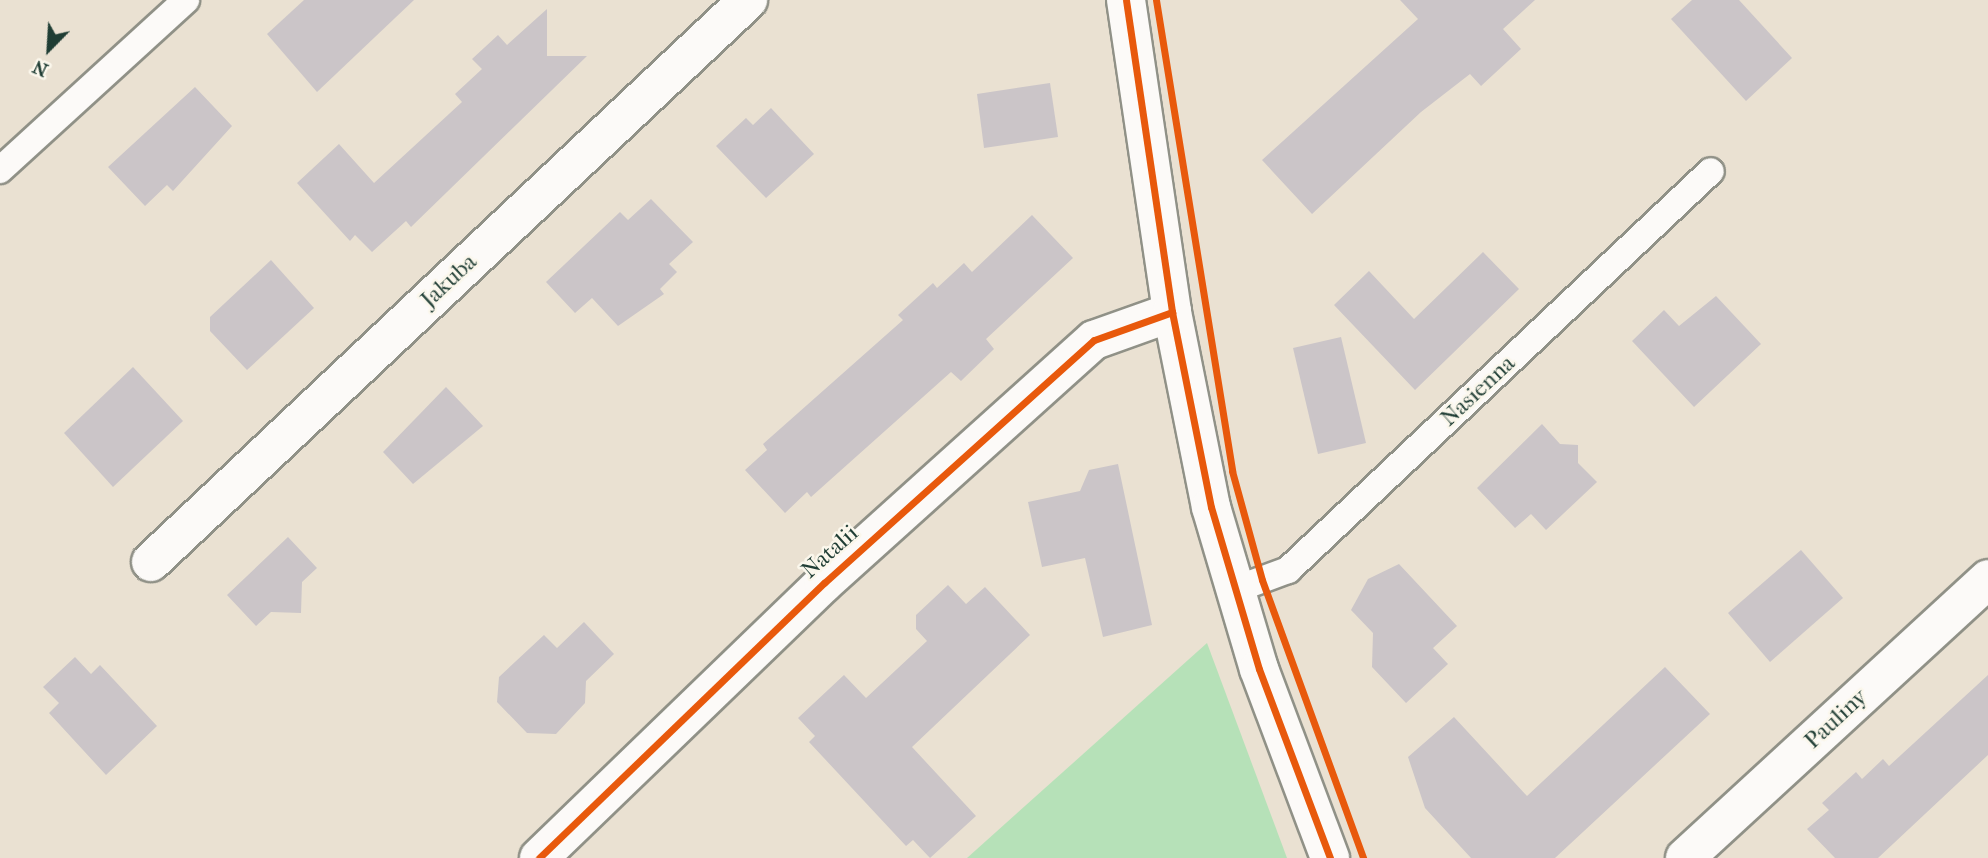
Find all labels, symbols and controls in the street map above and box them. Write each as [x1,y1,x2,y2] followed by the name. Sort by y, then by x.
[14,14,84,84] north arrow
[29,55,52,81] text: N
[415,248,483,314] street label: Jakuba
[1435,350,1521,432] street label: Nasienna
[796,520,864,584] street label: Natalii
[1799,683,1873,755] street label: Pauliny

